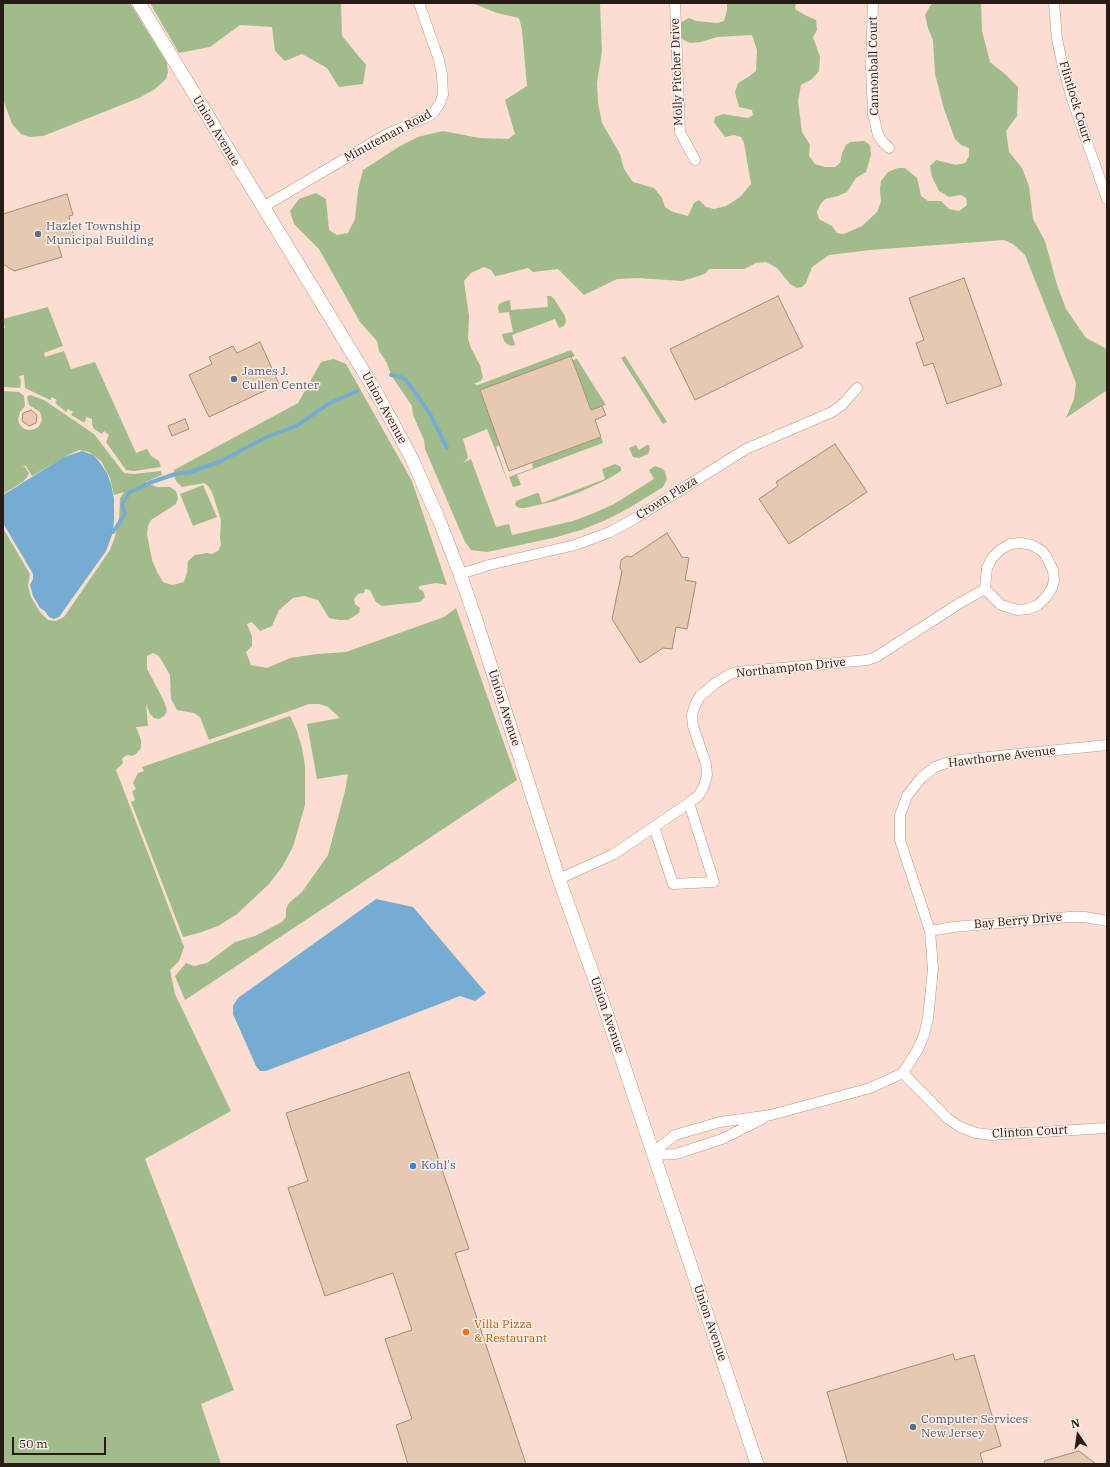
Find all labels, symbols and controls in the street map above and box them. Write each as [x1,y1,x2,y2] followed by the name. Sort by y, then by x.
[866,16,882,116] street label: Cannonball Court
[668,18,686,126] street label: Molly Pitcher Drive
[1056,59,1094,145] street label: Flintlock Court
[189,93,243,169] street label: Union Avenue
[342,107,434,165] street label: Minuteman Road
[46,220,154,248] place label: Hazlet Township Municipal Building
[33,229,43,239] marker: Hazlet Township Municipal Building
[242,365,319,393] place label: James J. Cullen Center
[358,370,410,446] street label: Union Avenue
[229,374,239,384] marker: James J. Cullen Center
[634,473,700,523] street label: Crown Plaza
[735,655,847,681] street label: Northampton Drive
[485,668,523,748] street label: Union Avenue
[947,743,1057,771] street label: Hawthorne Avenue
[973,910,1063,932] street label: Bay Berry Drive
[587,975,627,1055] street label: Union Avenue
[992,1123,1068,1141] street label: Clinton Court
[421,1159,456,1173] place label: Kohl's
[408,1161,418,1171] marker: Kohl's
[690,1283,730,1363] street label: Union Avenue
[474,1318,547,1346] place label: Villa Pizza & Restaurant
[461,1327,471,1337] marker: Villa Pizza & Restaurant
[921,1413,1028,1441] place label: Computer Services New Jersey
[1058,1415,1098,1455] north arrow
[1069,1416,1081,1431] text: N
[908,1422,918,1432] marker: Computer Services New Jersey
[14,1429,108,1455] scale bar
[19,1436,48,1451] text: 50 m

